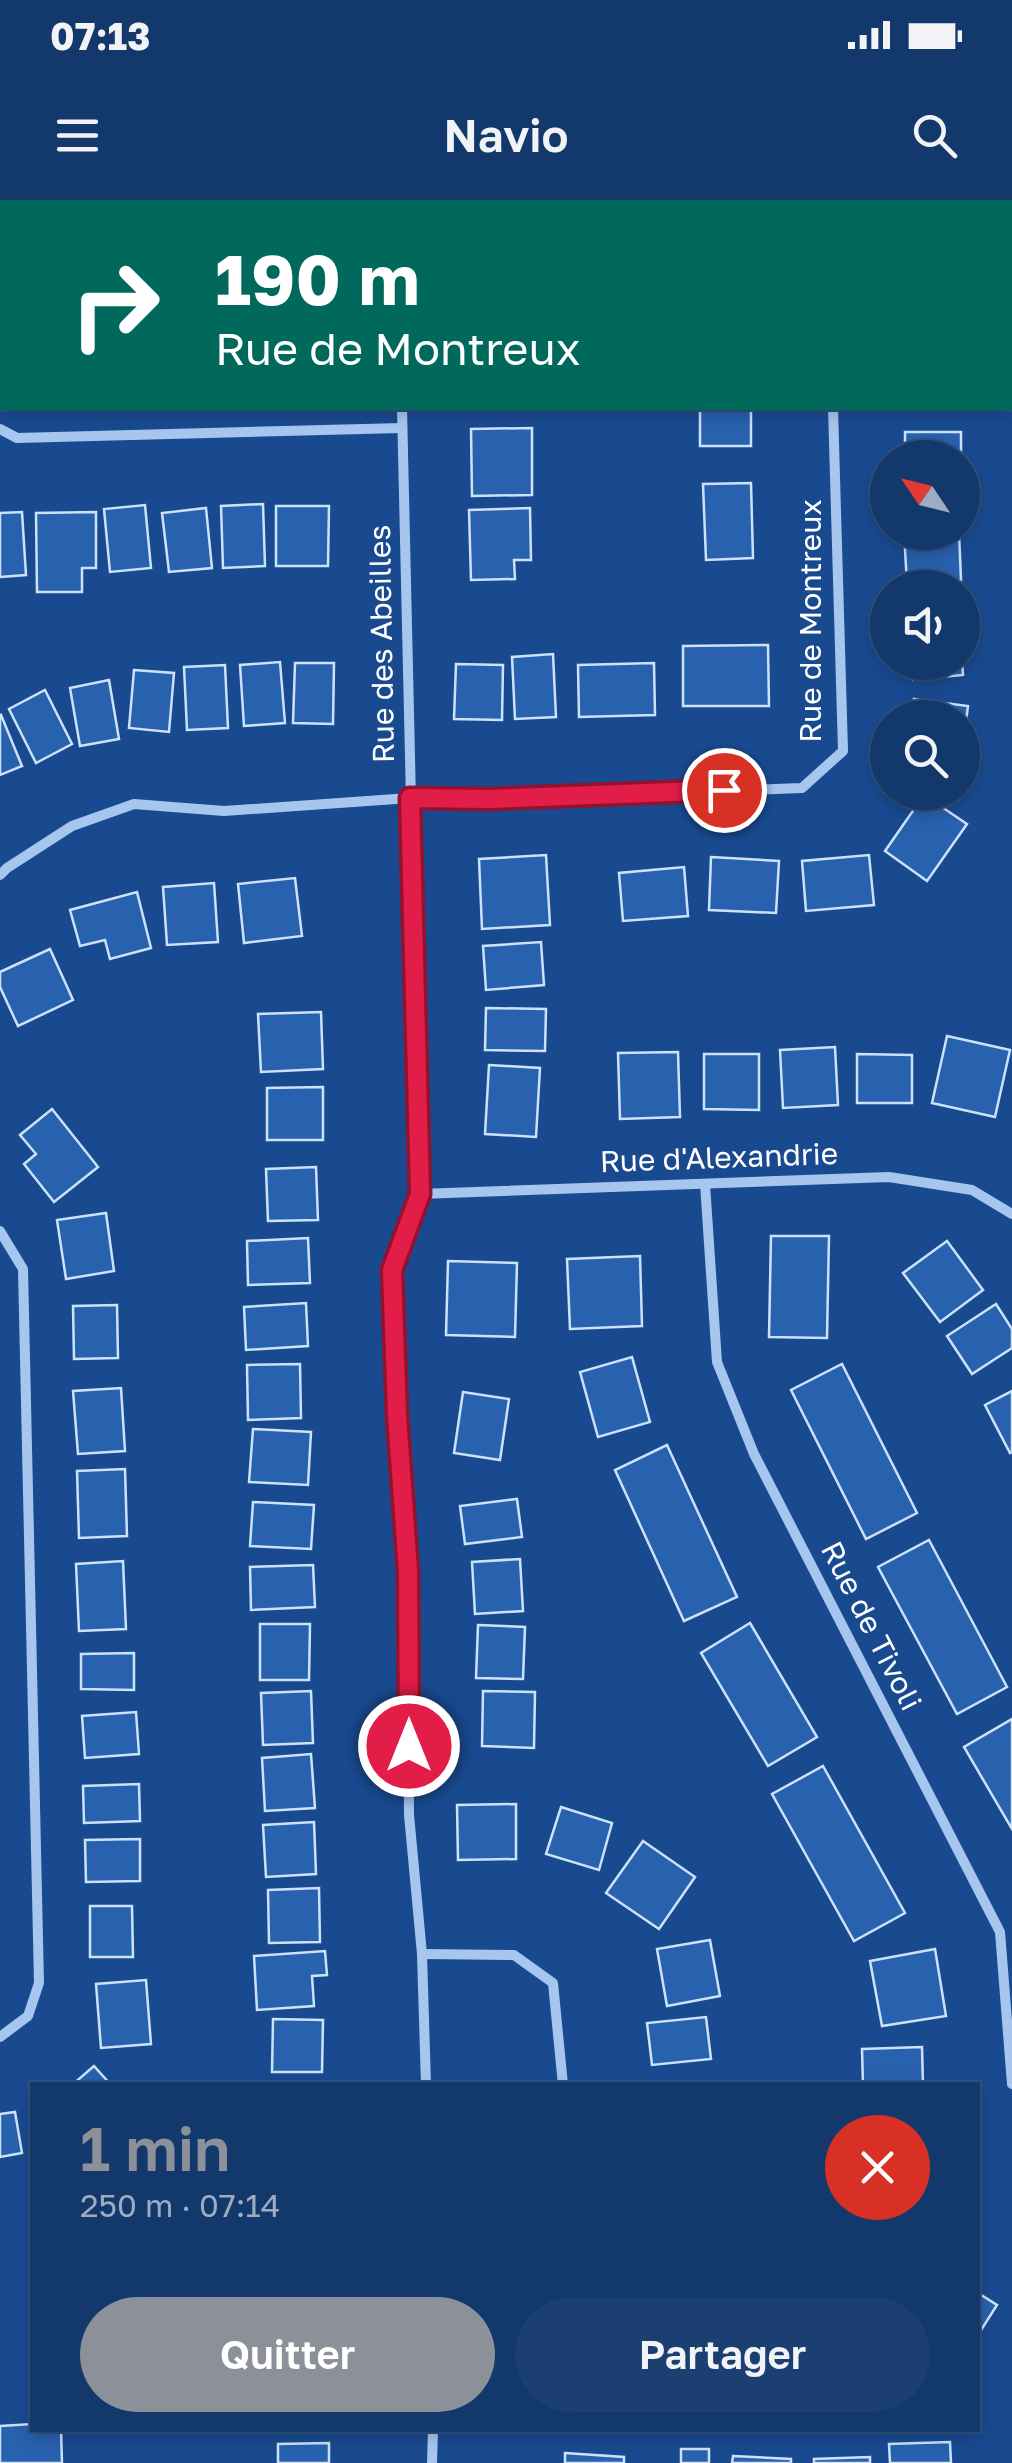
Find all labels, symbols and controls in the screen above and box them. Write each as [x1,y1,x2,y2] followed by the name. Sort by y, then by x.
[50,13,150,58] text: 07:13
[50,108,105,163] icon: menu
[444,108,568,162] text: Navio
[907,108,962,163] icon: search
[215,236,420,320] text: 190 m
[50,240,180,370] icon: right
[215,321,580,375] text: Rue de Montreux
[870,440,980,550] north arrow
[870,440,980,810] map controls
[792,499,828,743] street label: Rue de Montreux
[361,525,401,763] street label: Rue des Abeilles
[870,570,980,680] button: sound
[870,700,980,810] button: search
[682,748,767,833] pin
[697,763,752,818] icon: arrive
[599,1135,839,1179] street label: Rue d'Alexandrie
[814,1535,930,1716] street label: Rue de Tivoli
[357,1694,461,1798] position arrow
[80,2112,230,2184] text: 1 min
[825,2115,930,2220] button: close
[80,2186,280,2224] text: 250 m · 07:14
[80,2297,495,2412] button: Quitter
[515,2297,930,2412] button: Partager

